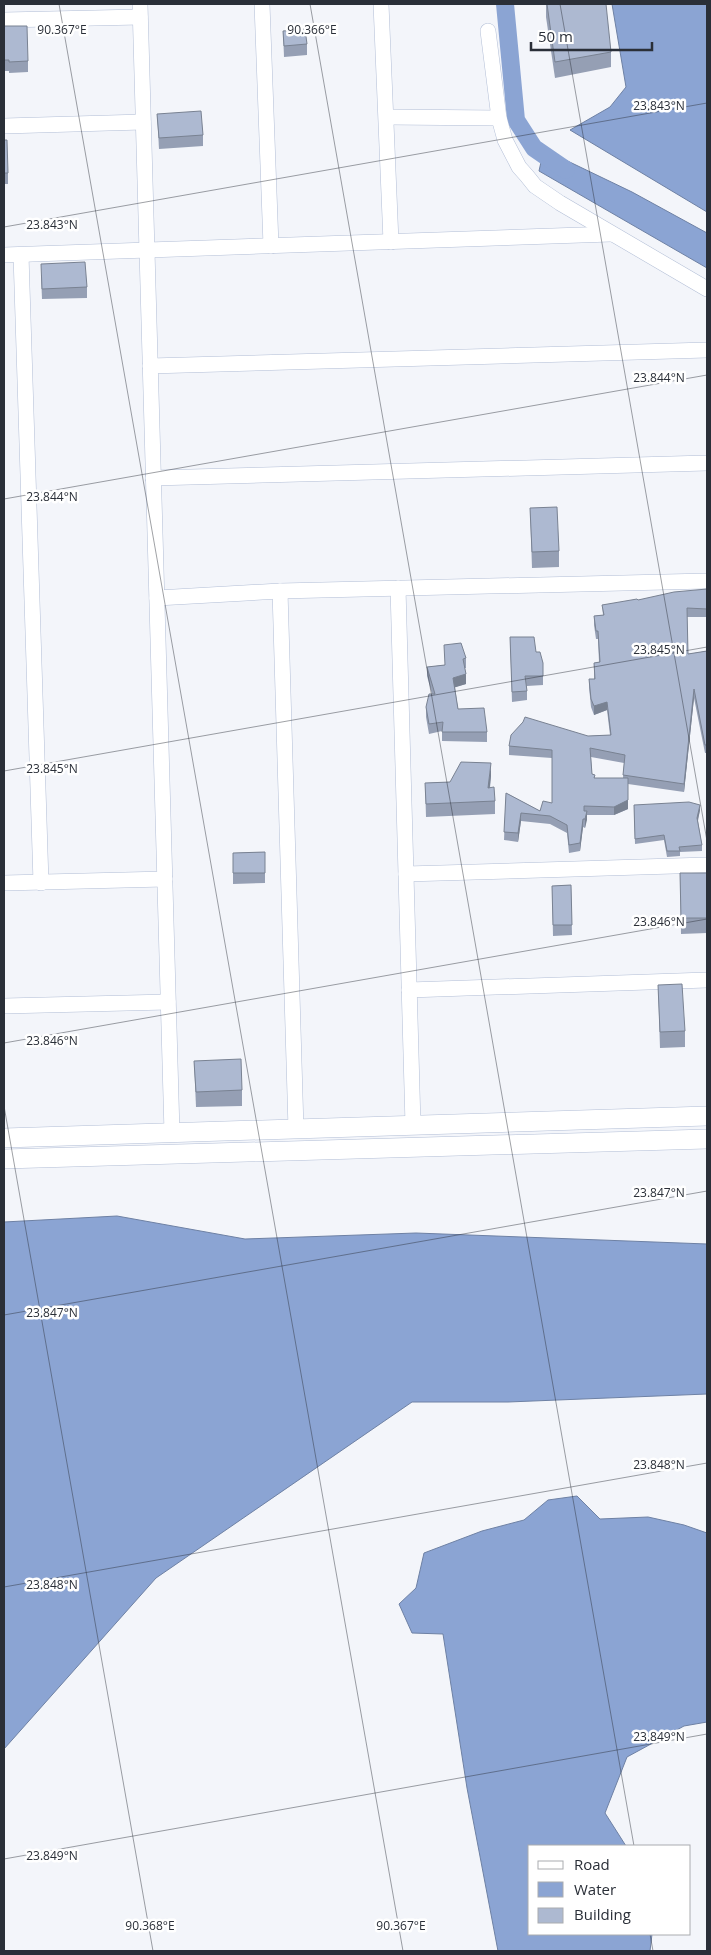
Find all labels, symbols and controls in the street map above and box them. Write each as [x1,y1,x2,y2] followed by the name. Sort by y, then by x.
[531,20,652,52] scale bar
[37,21,87,38] text: 90.367°E
[287,21,337,38] text: 90.366°E
[538,26,573,46] text: 50 m
[633,97,685,114] text: 23.843°N
[26,216,78,233] text: 23.843°N
[633,369,685,386] text: 23.844°N
[26,488,78,505] text: 23.844°N
[633,641,685,658] text: 23.845°N
[26,760,78,777] text: 23.845°N
[633,913,685,930] text: 23.846°N
[26,1032,78,1049] text: 23.846°N
[633,1184,685,1201] text: 23.847°N
[26,1304,78,1321] text: 23.847°N
[633,1456,685,1473] text: 23.848°N
[26,1576,78,1593] text: 23.848°N
[633,1728,685,1745] text: 23.849°N
[528,1845,691,1935] legend
[26,1847,78,1864] text: 23.849°N
[574,1854,610,1874] text: Road
[574,1879,616,1899] text: Water
[574,1904,631,1924] text: Building
[125,1917,175,1934] text: 90.368°E
[376,1917,426,1934] text: 90.367°E

